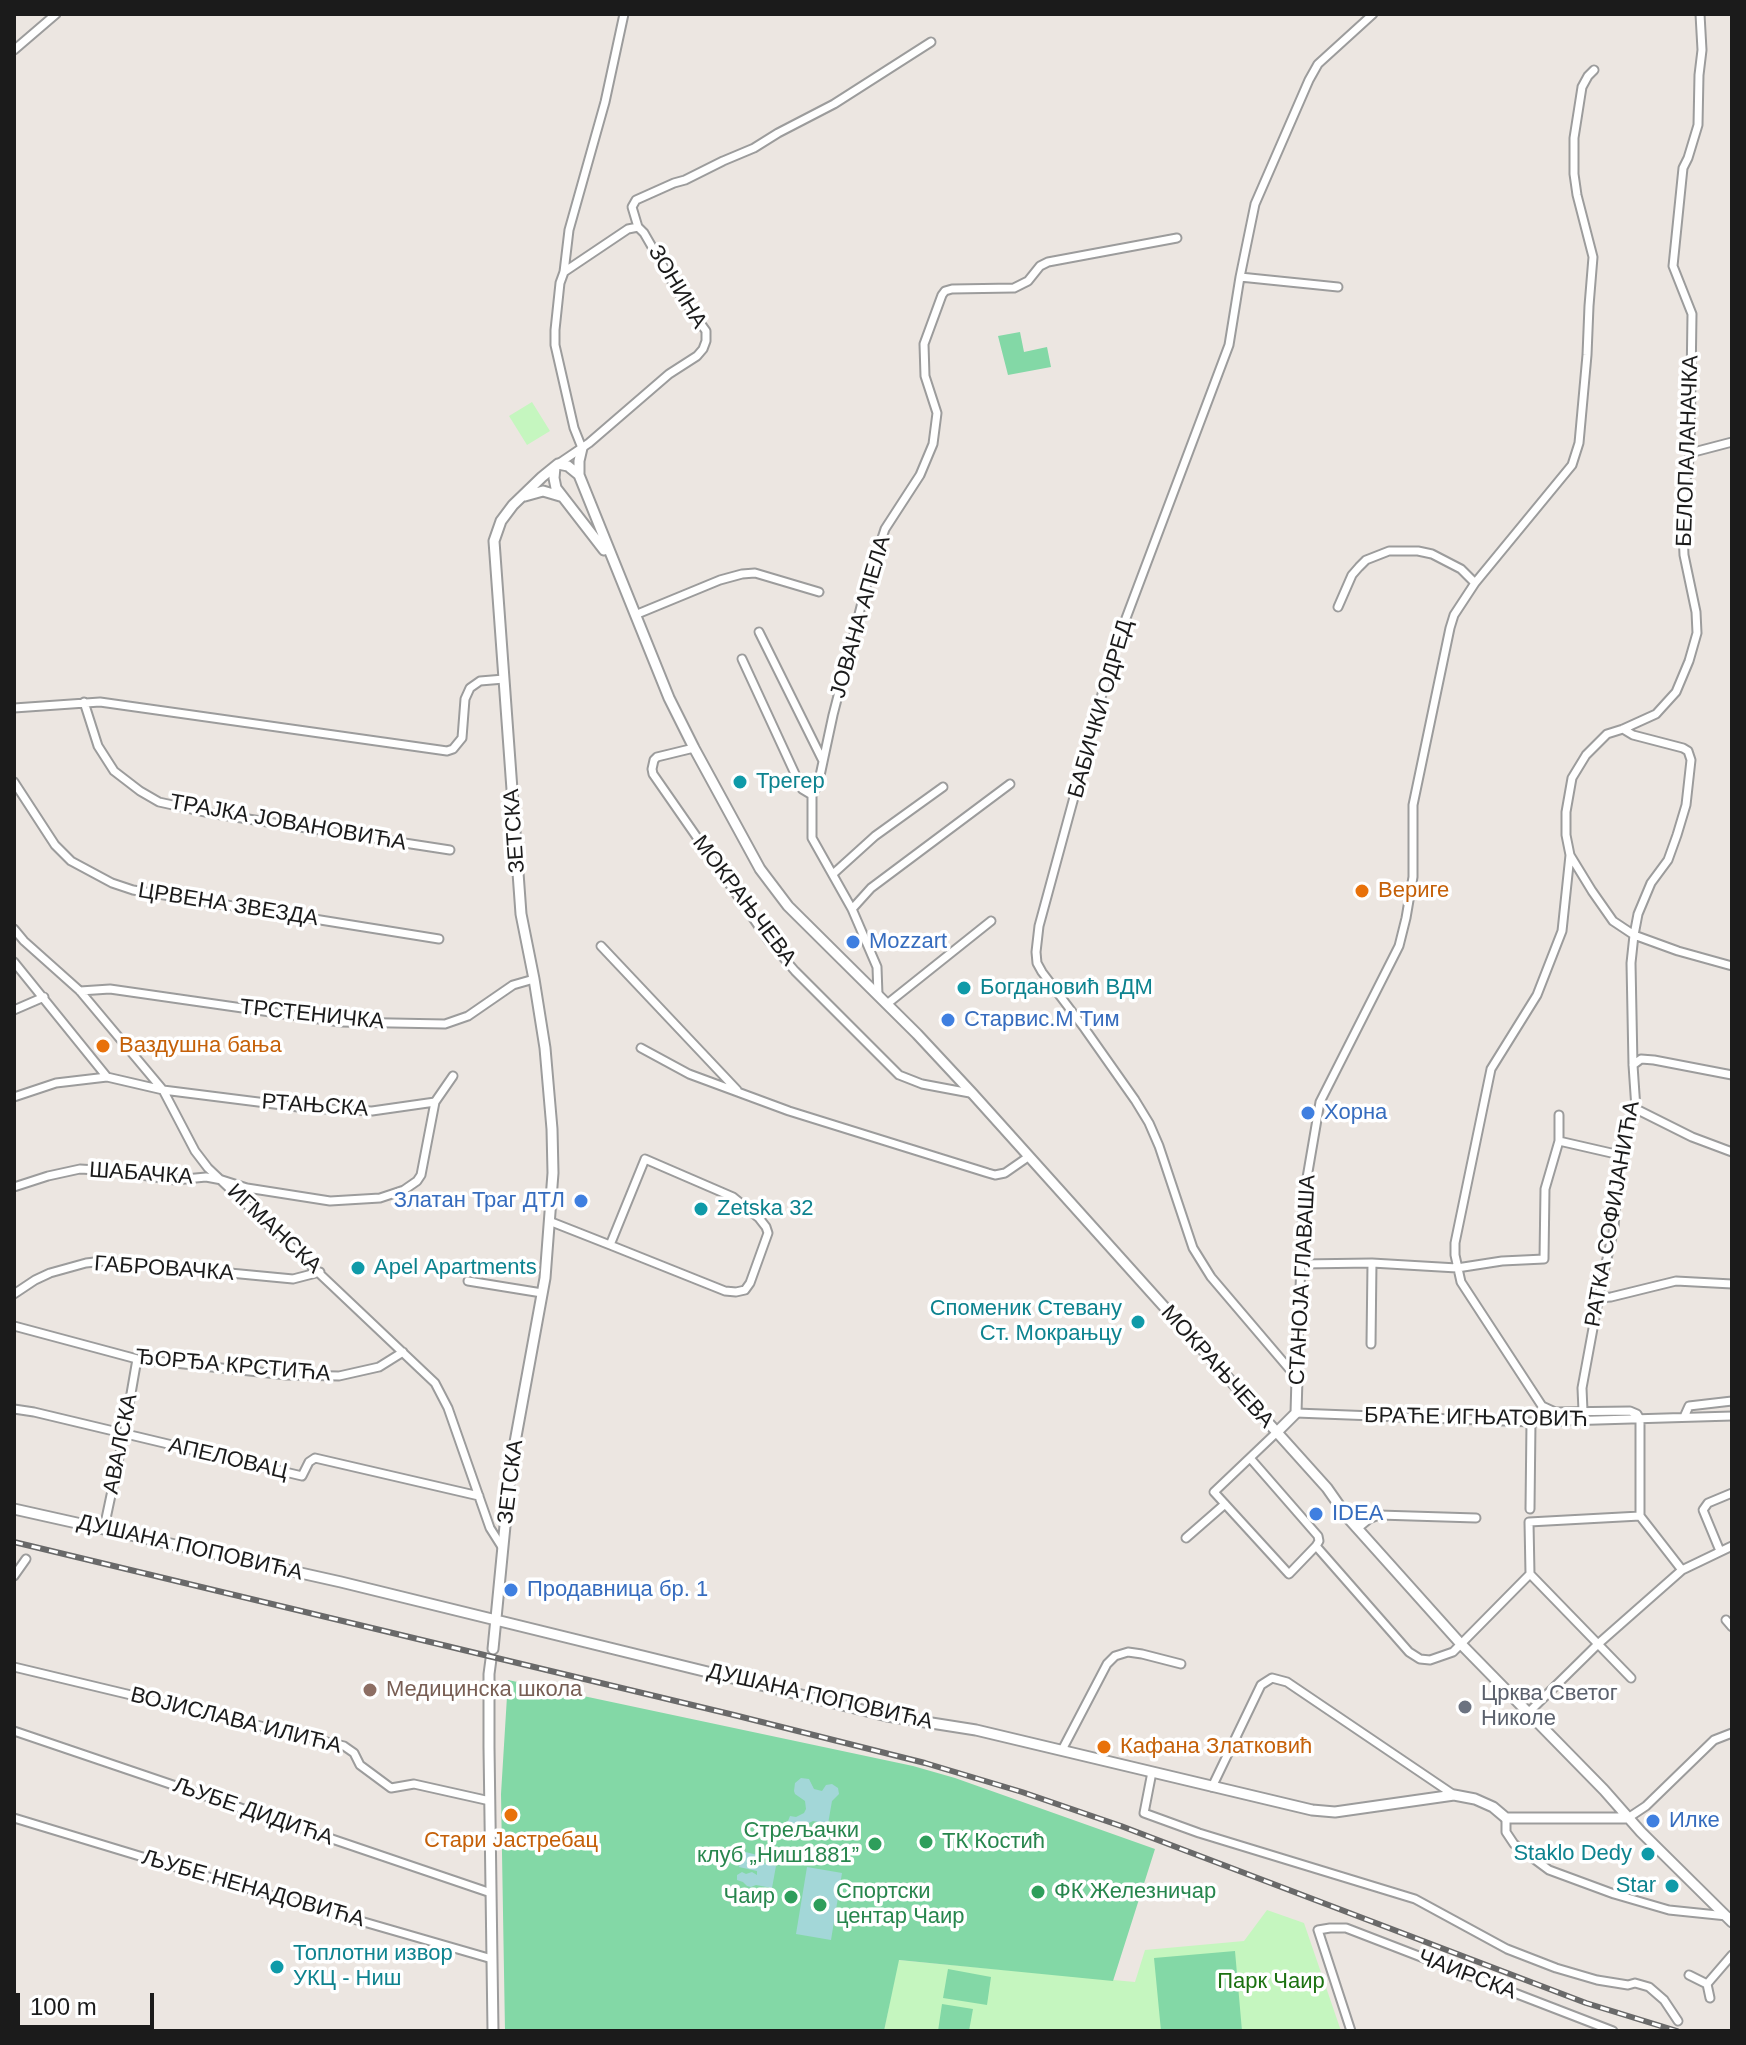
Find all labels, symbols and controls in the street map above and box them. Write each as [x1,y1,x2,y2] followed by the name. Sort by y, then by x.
[642,241,712,333] street label: ЗОНИНА
[1671,355,1705,547] street label: БЕЛОПАЛАНАЧКА
[825,533,897,701] street label: ЈОВАНА АПЕЛА
[1063,617,1139,801] street label: БАБИЧКИ ОДРЕД
[756,769,825,795] place label: Трегер
[731,773,749,791] marker: Трегер
[499,788,531,874] street label: ЗЕТСКА
[168,789,408,857] street label: ТРАЈКА ЈОВАНОВИЋА
[686,831,802,971] street label: МОКРАЊЧЕВА
[136,878,320,932] street label: ЦРВЕНА ЗВЕЗДА
[1378,878,1449,904] place label: Вериге
[1353,882,1371,900] marker: Вериге
[869,929,947,955] place label: Mozzart
[844,933,862,951] marker: Mozzart
[980,975,1153,1001] place label: Богдановић ВДМ
[955,979,973,997] marker: Богдановић ВДМ
[239,994,385,1036] street label: ТРСТЕНИЧКА
[964,1007,1120,1033] place label: Старвис.М Тим
[939,1011,957,1029] marker: Старвис.М Тим
[119,1033,282,1059] place label: Ваздушна бања
[94,1037,112,1055] marker: Ваздушна бања
[261,1089,369,1123] street label: РТАЊСКА
[1580,1099,1646,1329] street label: РАТКА СОФИЈАНИЋА
[1324,1100,1387,1126] place label: Хорна
[1299,1104,1317,1122] marker: Хорна
[88,1157,194,1191] street label: ШАБАЧКА
[1284,1174,1322,1386] street label: СТАНОЈА ГЛАВАША
[221,1179,327,1279] street label: ИГМАНСКА
[394,1188,565,1214] place label: Златан Траг ДТЛ
[572,1192,590,1210] marker: Златан Траг ДТЛ
[717,1196,814,1222] place label: Zetska 32
[692,1200,710,1218] marker: Zetska 32
[93,1251,235,1287] street label: ГАБРОВАЧКА
[374,1255,537,1281] place label: Apel Apartments
[349,1259,367,1277] marker: Apel Apartments
[930,1296,1122,1348] place label: Споменик Стевану Ст. Мокрањцу
[1155,1300,1279,1434] street label: МОКРАЊЧЕВА
[1129,1313,1147,1331] marker: Споменик Стевану Ст. Мокрањцу
[134,1344,332,1388] street label: ЂОРЂА КРСТИЋА
[98,1392,144,1496] street label: АВАЛСКА
[1364,1403,1588,1433] street label: БРАЋЕ ИГЊАТОВИЋ
[166,1432,290,1486] street label: АПЕЛОВАЦ
[493,1438,529,1526] street label: ЗЕТСКА
[1332,1501,1383,1527] place label: IDEA
[1307,1505,1325,1523] marker: IDEA
[75,1509,305,1587] street label: ДУШАНА ПОПОВИЋА
[527,1577,708,1603] place label: Продавница бр. 1
[502,1581,520,1599] marker: Продавница бр. 1
[705,1658,935,1736] street label: ДУШАНА ПОПОВИЋА
[386,1677,582,1703] place label: Медицинска школа
[361,1681,379,1699] marker: Медицинска школа
[1481,1681,1618,1732] place label: Црква Светог Николе
[128,1682,344,1760] street label: ВОЈИСЛАВА ИЛИЋА
[1456,1698,1474,1716] marker: Црква Светог Николе
[1120,1734,1312,1760] place label: Кафана Златковић
[1095,1738,1113,1756] marker: Кафана Златковић
[170,1772,336,1852] street label: ЉУБЕ ДИДИЋА
[502,1806,520,1824] marker: Стари Јастребац
[1669,1808,1720,1834] place label: Илке
[1644,1812,1662,1830] marker: Илке
[697,1818,859,1870] place label: Стрељачки клуб „Ниш1881”
[424,1828,598,1854] place label: Стари Јастребац
[942,1829,1045,1855] place label: ТК Костић
[917,1833,935,1851] marker: ТК Костић
[866,1835,884,1853] marker: Стрељачки клуб „Ниш1881”
[1513,1841,1632,1867] place label: Staklo Dedy
[139,1845,367,1933] street label: ЉУБЕ НЕНАДОВИЋА
[1639,1845,1657,1863] marker: Staklo Dedy
[1616,1873,1656,1899] place label: Star
[1663,1877,1681,1895] marker: Star
[836,1879,965,1930] place label: Спортски центар Чаир
[1054,1879,1216,1905] place label: ФК Железничар
[1029,1883,1047,1901] marker: ФК Железничар
[724,1884,775,1910] place label: Чаир
[782,1888,800,1906] marker: Чаир
[811,1896,829,1914] marker: Спортски центар Чаир
[293,1941,453,1992] place label: Топлотни извор УКЦ - Ниш
[1414,1944,1520,2006] street label: ЧАИРСКА
[268,1958,286,1976] marker: Топлотни извор УКЦ - Ниш
[1217,1969,1325,1995] park label: Парк Чаир
[20,1977,158,2027] scale bar
[30,1993,97,2020] text: 100 m

